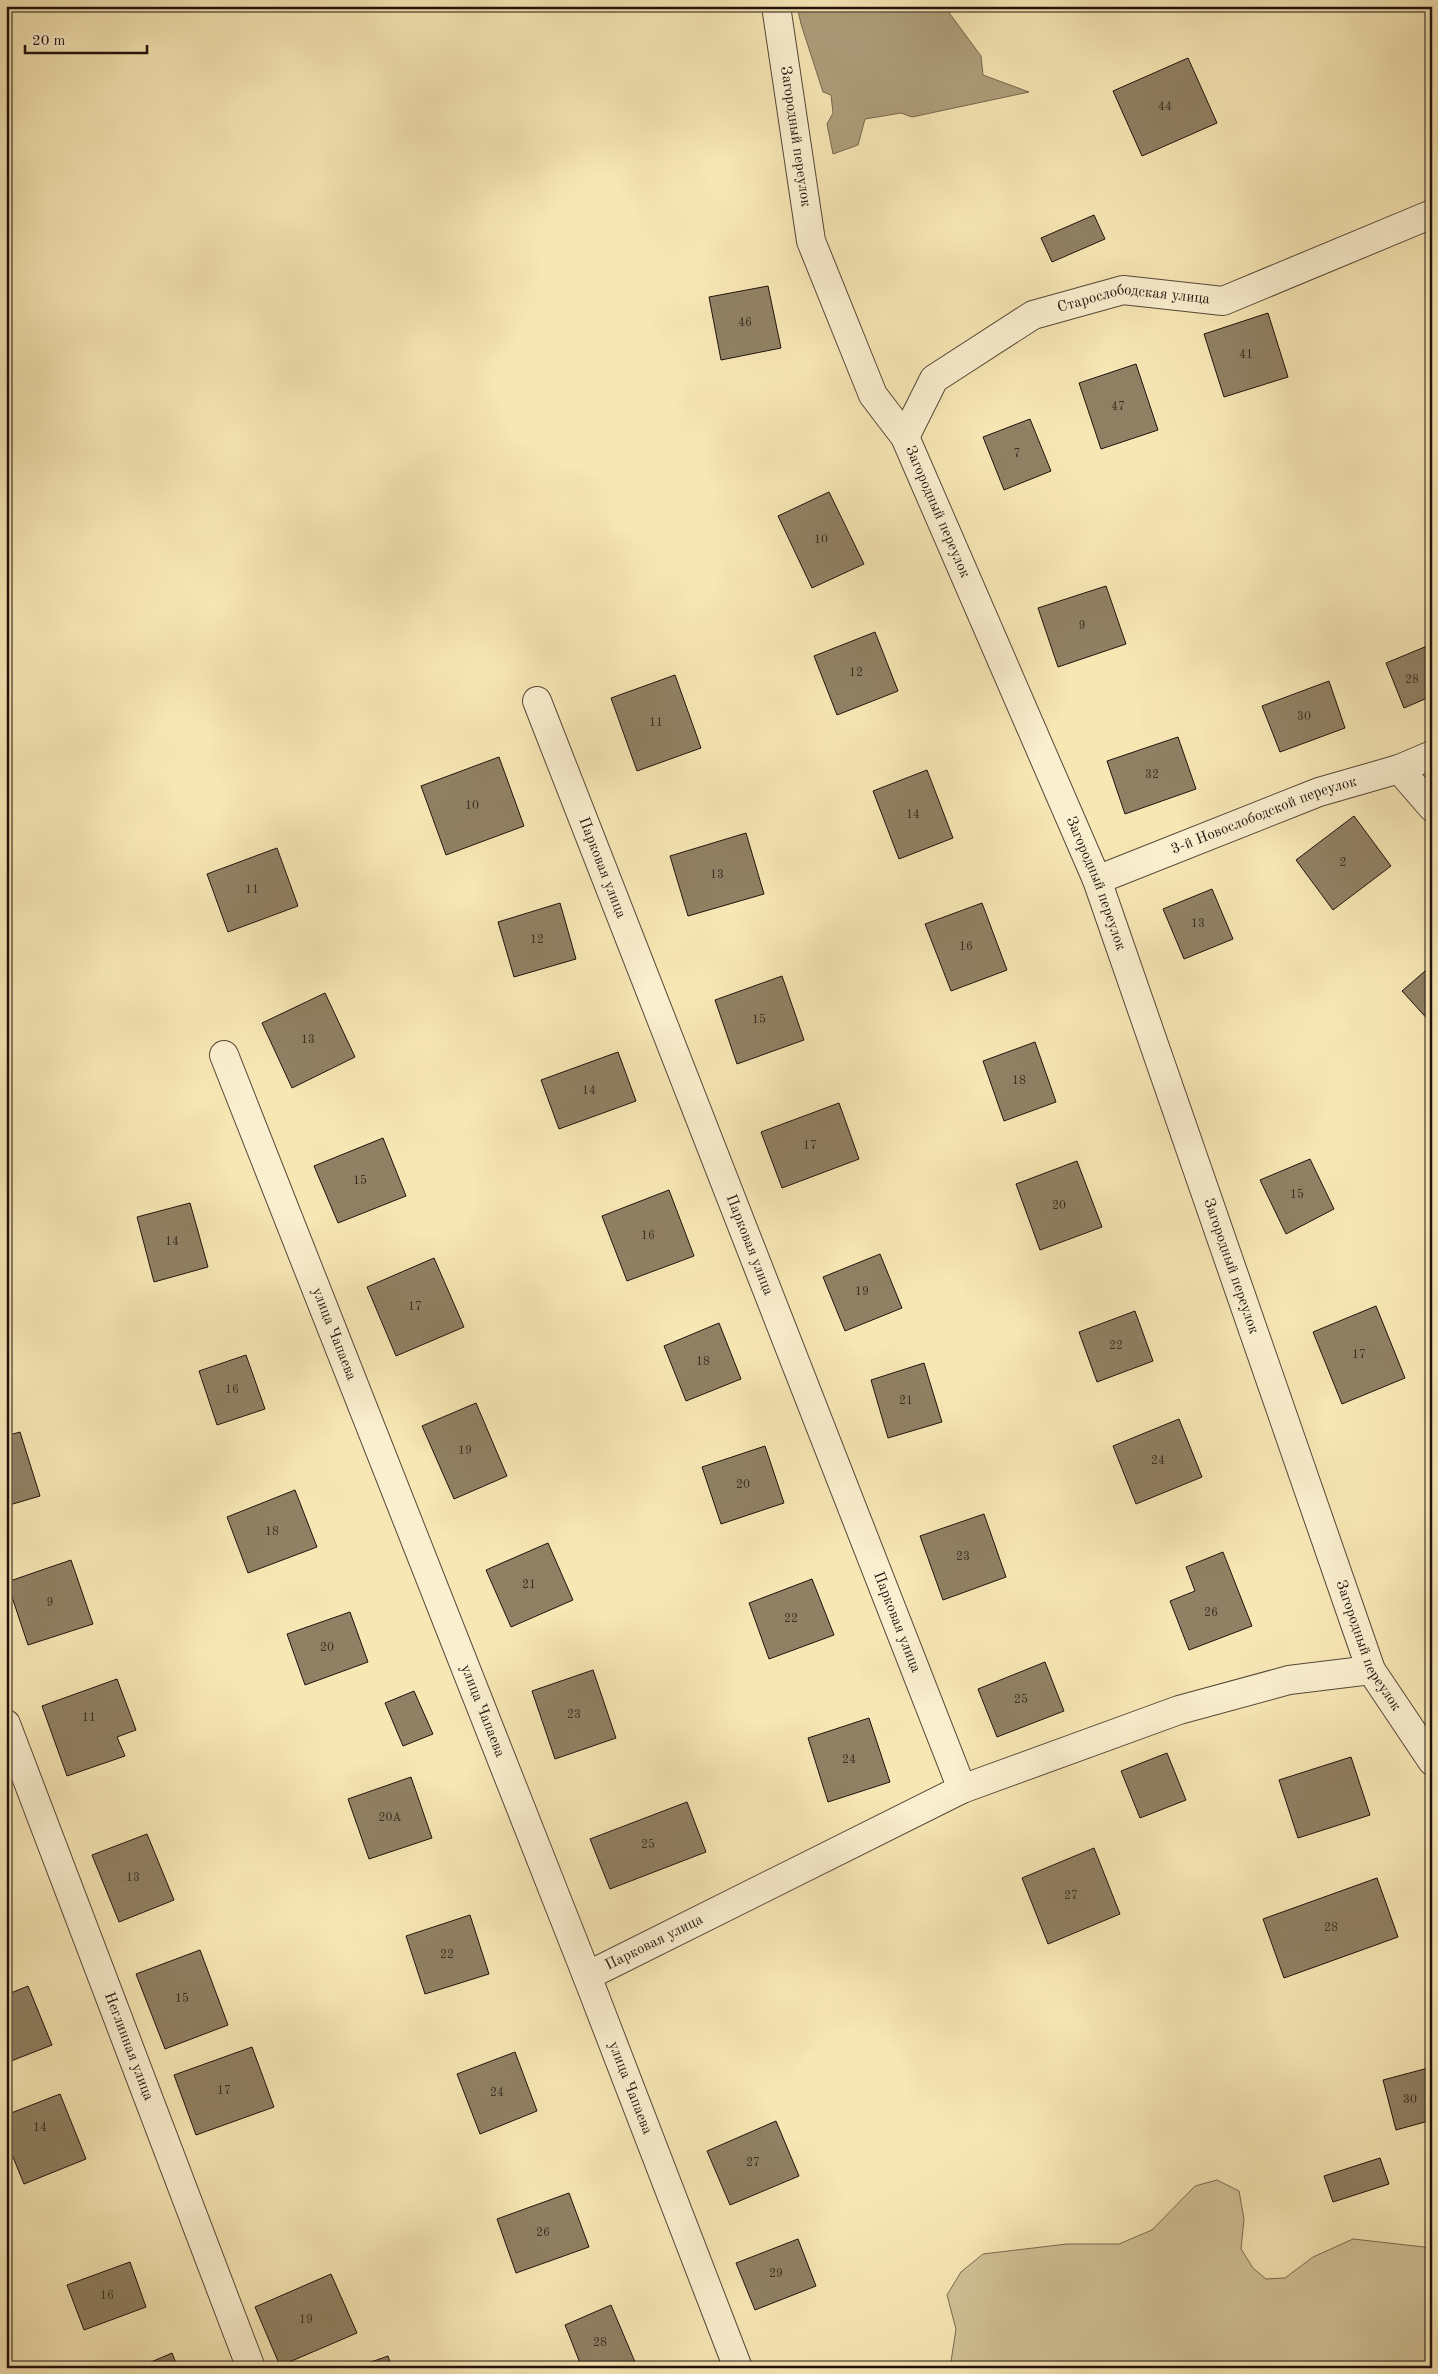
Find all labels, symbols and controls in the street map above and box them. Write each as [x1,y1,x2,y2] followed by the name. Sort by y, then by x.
[25,22,148,54] scale bar
[32,34,66,49] text: 20 m
[778,65,813,208] street label: Загородный переулок
[1158,101,1172,113] house number: 44
[1056,282,1211,315] street label: Старослободская улица
[738,317,752,329] house number: 46
[1239,349,1253,361] house number: 41
[1111,401,1125,413] house number: 47
[902,444,973,580] street label: Загородный переулок
[1014,448,1020,460] house number: 7
[814,534,828,546] house number: 10
[1079,620,1085,632] house number: 9
[849,667,863,679] house number: 12
[1405,674,1419,686] house number: 28
[1297,711,1311,723] house number: 30
[649,717,663,729] house number: 11
[1145,769,1159,781] house number: 32
[1169,774,1359,857] street label: 3-й Новослободской переулок
[465,800,479,812] house number: 10
[906,809,920,821] house number: 14
[1063,814,1128,953] street label: Загородный переулок
[576,815,629,921] street label: Парковая улица
[1340,857,1346,869] house number: 2
[710,869,724,881] house number: 13
[245,884,259,896] house number: 11
[1191,918,1205,930] house number: 13
[530,934,544,946] house number: 12
[959,941,973,953] house number: 16
[752,1013,766,1026] house number: 15
[301,1034,315,1046] house number: 13
[1012,1075,1026,1087] house number: 18
[582,1085,596,1097] house number: 14
[803,1140,817,1152] house number: 17
[353,1174,367,1187] house number: 15
[1290,1188,1304,1201] house number: 15
[723,1192,776,1298] street label: Парковая улица
[1201,1197,1261,1336] street label: Загородный переулок
[1052,1200,1066,1212] house number: 20
[641,1230,655,1242] house number: 16
[165,1236,179,1248] house number: 14
[309,1286,359,1383] street label: улица Чапаева
[855,1286,869,1298] house number: 19
[408,1301,422,1313] house number: 17
[1109,1340,1123,1352] house number: 22
[1352,1349,1366,1361] house number: 17
[696,1356,710,1368] house number: 18
[225,1384,239,1396] house number: 16
[899,1395,913,1407] house number: 21
[458,1445,472,1457] house number: 19
[1151,1455,1165,1467] house number: 24
[736,1479,750,1491] house number: 20
[265,1526,279,1538] house number: 18
[956,1551,970,1563] house number: 23
[870,1570,924,1675] street label: Парковая улица
[1333,1578,1404,1714] street label: Загородный переулок
[522,1579,536,1591] house number: 21
[47,1597,53,1609] house number: 9
[1204,1607,1218,1619] house number: 26
[784,1613,798,1625] house number: 22
[320,1642,334,1654] house number: 20
[458,1662,508,1760] street label: улица Чапаева
[1014,1693,1028,1706] house number: 25
[567,1709,581,1721] house number: 23
[82,1712,96,1724] house number: 11
[842,1754,856,1766] house number: 24
[378,1812,402,1824] house number: 20А
[641,1838,655,1851] house number: 25
[126,1872,140,1884] house number: 13
[1064,1890,1078,1902] house number: 27
[603,1912,706,1973] street label: Парковая улица
[1324,1922,1338,1934] house number: 28
[440,1949,454,1961] house number: 22
[101,1990,156,2103] street label: Неглинная улица
[175,1992,189,2005] house number: 15
[605,2039,655,2137] street label: улица Чапаева
[217,2085,231,2097] house number: 17
[490,2087,504,2099] house number: 24
[1403,2094,1417,2106] house number: 30
[33,2122,47,2134] house number: 14
[746,2157,760,2169] house number: 27
[536,2227,550,2239] house number: 26
[769,2268,783,2280] house number: 29
[100,2290,114,2302] house number: 16
[299,2314,313,2326] house number: 19
[593,2337,607,2349] house number: 28

